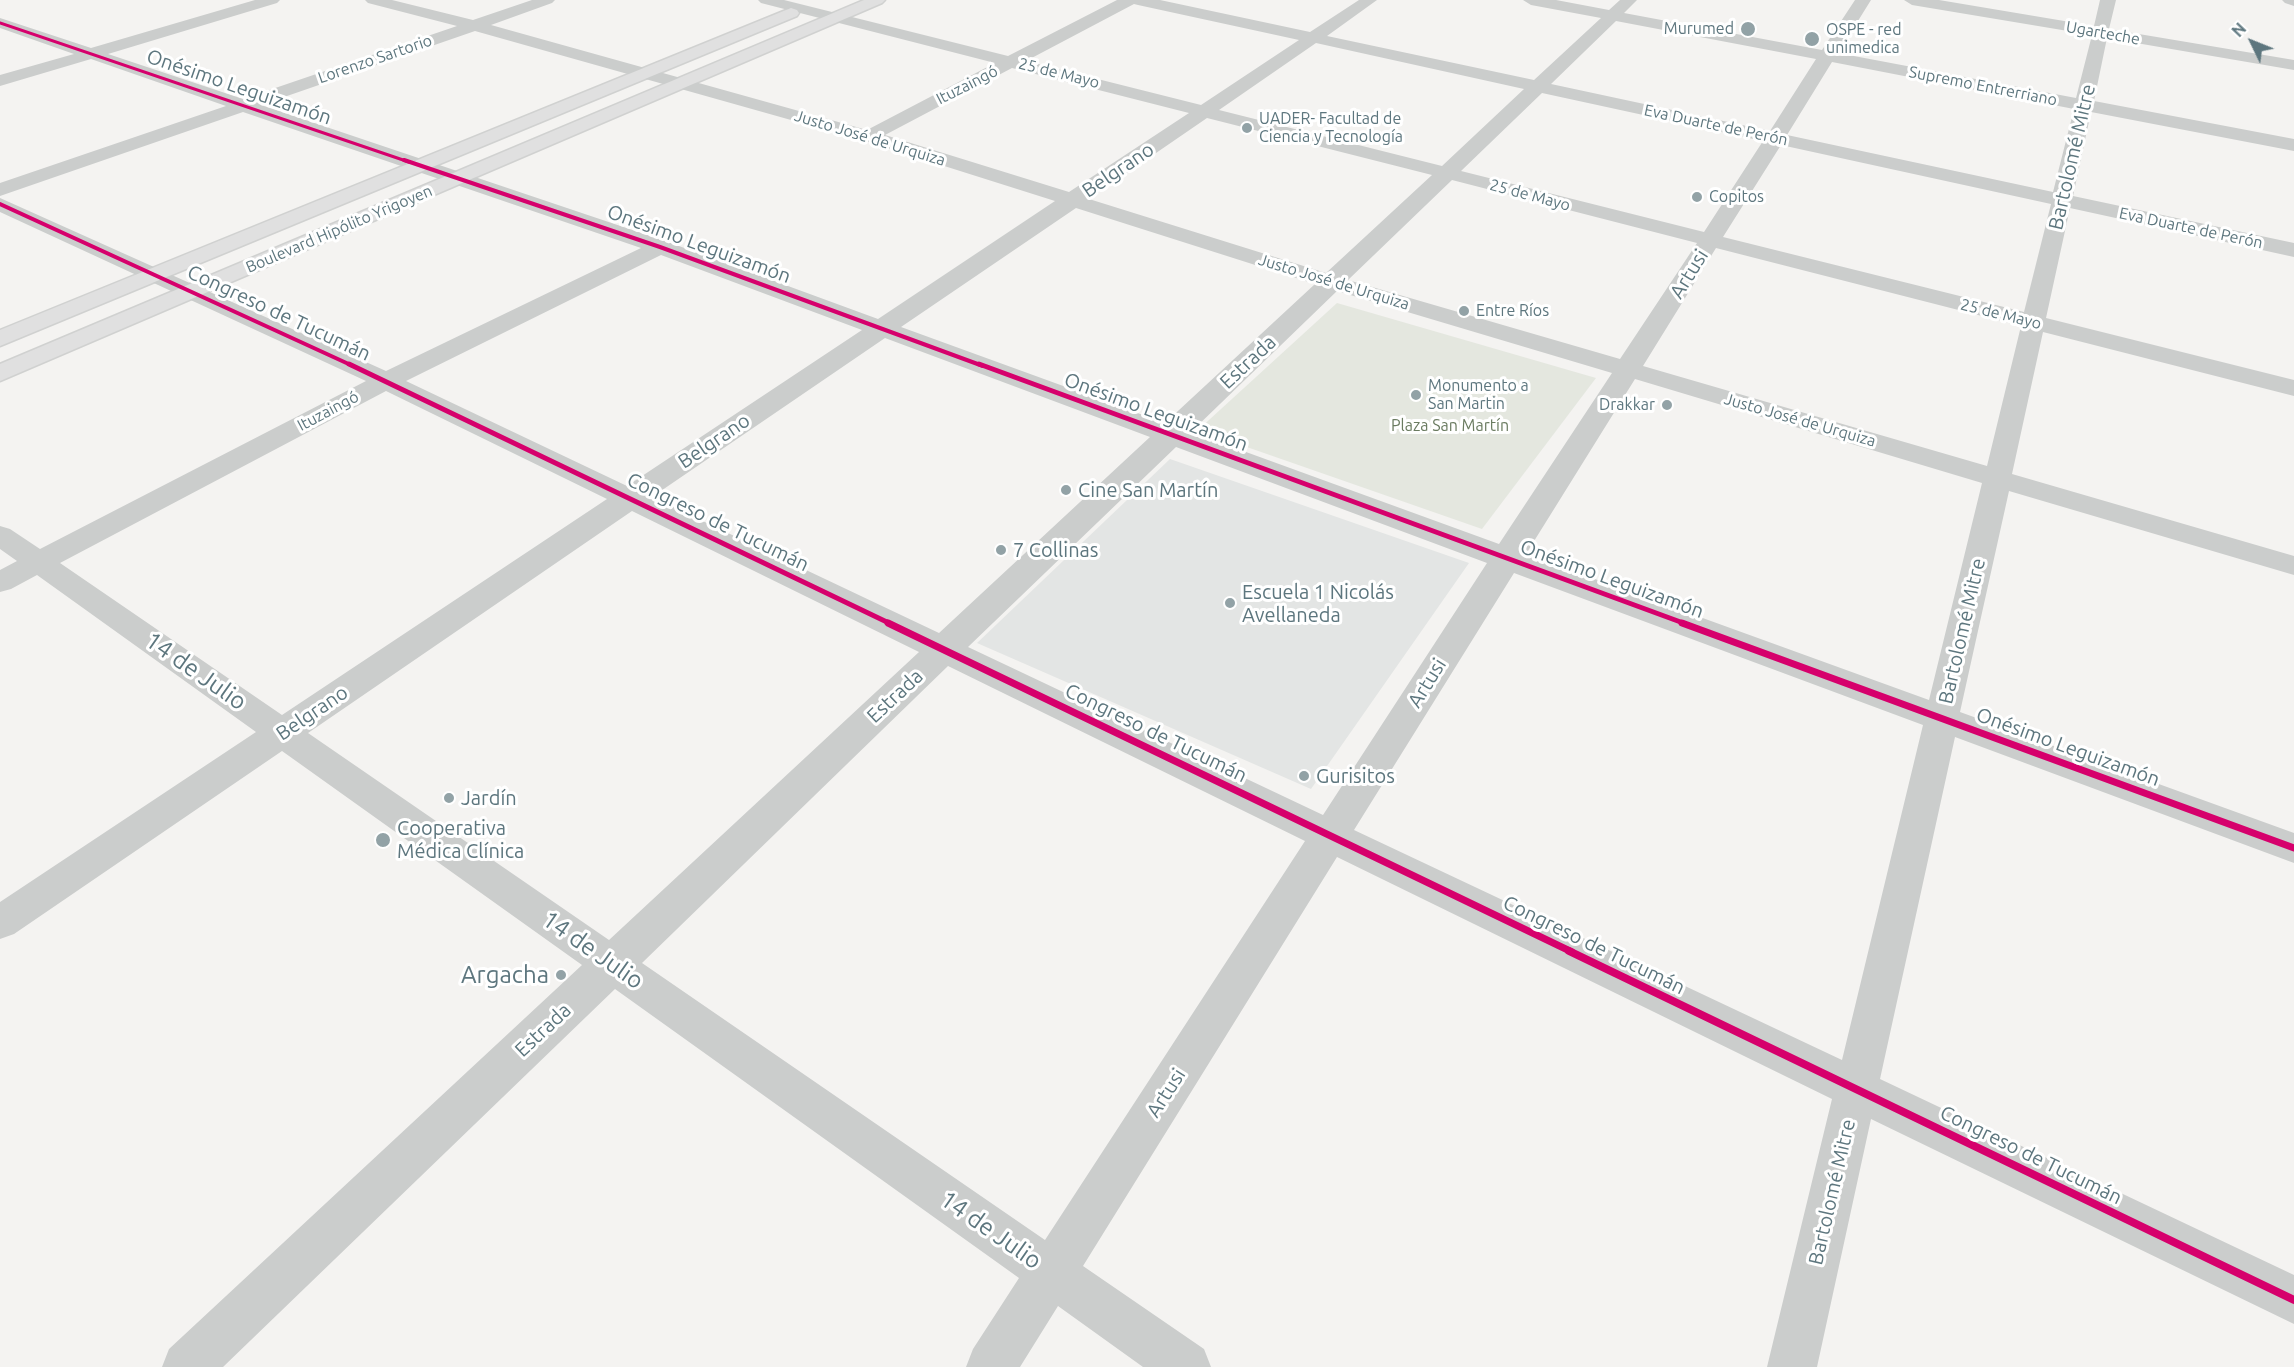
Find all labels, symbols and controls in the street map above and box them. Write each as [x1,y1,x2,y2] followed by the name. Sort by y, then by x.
[2222,12,2282,72] north arrow
[2064,17,2142,49] street label: Ugarteche
[1664,19,1734,39] place label: Murumed
[2228,19,2249,40] text: N
[1739,20,1757,38] marker: Murumed
[1826,20,1902,58] place label: OSPE - red unimedica
[315,30,435,88] street label: Lorenzo Sartorio
[1803,30,1821,48] marker: OSPE - red unimedica
[143,44,335,130] street label: Onésimo Leguizamón
[1017,54,1101,92] street label: 25 de Mayo
[933,61,1001,109] street label: Ituzaingó
[1907,62,2059,110] street label: Supremo Entrerriano
[2044,82,2100,232] street label: Bartolomé Mitre
[1642,100,1790,150] street label: Eva Duarte de Perón
[792,106,948,170] street label: Justo José de Urquiza
[1259,109,1403,147] place label: UADER- Facultad de Ciencia y Tecnología
[1240,121,1254,135] marker: UADER- Facultad de Ciencia y Tecnología
[1078,137,1158,203] street label: Belgrano
[1488,175,1572,215] street label: 25 de Mayo
[243,181,435,277] street label: Boulevard Hipólito Yrigoyen
[1709,187,1764,207] place label: Copitos
[1690,190,1704,204] marker: Copitos
[604,200,794,288] street label: Onésimo Leguizamón
[2117,203,2265,253] street label: Eva Duarte de Perón
[1665,245,1713,303] street label: Artusi
[1256,250,1412,314] street label: Justo José de Urquiza
[184,260,374,366] street label: Congreso de Tucumán
[1959,295,2043,333] street label: 25 de Mayo
[1476,301,1549,321] place label: Entre Ríos
[1457,304,1471,318] marker: Entre Ríos
[1215,330,1281,394] street label: Estrada
[1061,368,1251,456] street label: Onésimo Leguizamón
[1428,376,1529,414] place label: Monumento a San Martin
[294,387,362,435] street label: Ituzaingó
[1409,388,1423,402] marker: Monumento a San Martin
[1722,389,1878,451] street label: Justo José de Urquiza
[1599,395,1655,415] place label: Drakkar
[1660,398,1674,412] marker: Drakkar
[674,408,754,474] street label: Belgrano
[1391,416,1509,436] park label: Plaza San Martín
[623,468,813,576] street label: Congreso de Tucumán
[1078,478,1218,502] place label: Cine San Martín
[1059,483,1073,497] marker: Cine San Martín
[1517,535,1707,623] street label: Onésimo Leguizamón
[1013,538,1099,562] place label: 7 Collinas
[994,543,1008,557] marker: 7 Collinas
[1934,556,1990,706] street label: Bartolomé Mitre
[1242,580,1394,627] place label: Escuela 1 Nicolás Avellaneda
[1223,596,1237,610] marker: Escuela 1 Nicolás Avellaneda
[140,626,252,716] street label: 14 de Julio
[1403,654,1451,712] street label: Artusi
[862,664,928,728] street label: Estrada
[1061,679,1251,787] street label: Congreso de Tucumán
[272,680,352,746] street label: Belgrano
[1973,703,2163,791] street label: Onésimo Leguizamón
[1316,764,1395,788] place label: Gurisitos
[1297,769,1311,783] marker: Gurisitos
[461,786,517,810] place label: Jardín
[442,791,456,805] marker: Jardín
[397,816,524,863] place label: Cooperativa Médica Clínica
[374,831,392,849] marker: Cooperativa Médica Clínica
[1499,891,1689,999] street label: Congreso de Tucumán
[537,905,649,995] street label: 14 de Julio
[461,961,549,989] place label: Argacha
[554,968,568,982] marker: Argacha
[510,998,576,1062] street label: Estrada
[1141,1064,1191,1122] street label: Artusi
[1936,1101,2126,1209] street label: Congreso de Tucumán
[1804,1117,1860,1267] street label: Bartolomé Mitre
[935,1185,1047,1275] street label: 14 de Julio

